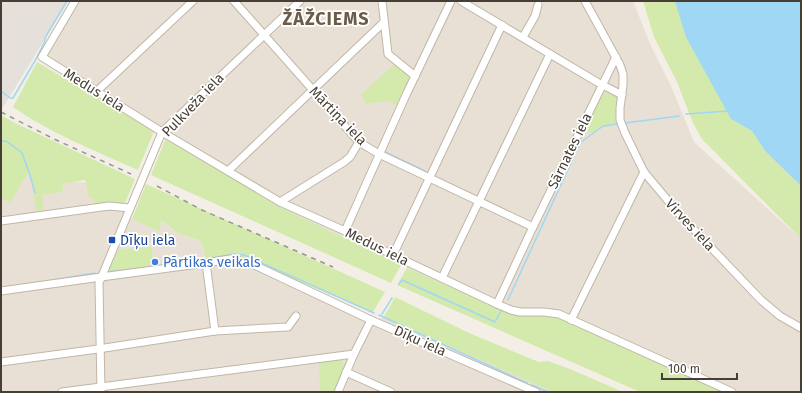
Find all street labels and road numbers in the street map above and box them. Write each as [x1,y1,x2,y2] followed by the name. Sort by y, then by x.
[60,65,128,115] street label: Medus iela
[158,70,228,140] street label: Pulkveža iela
[305,83,370,150] street label: Mārtiņa iela
[544,110,596,192] street label: Sārnates iela
[662,195,718,255] street label: Virves iela
[342,224,412,270] street label: Medus iela
[391,322,449,361] street label: Dīķu iela

